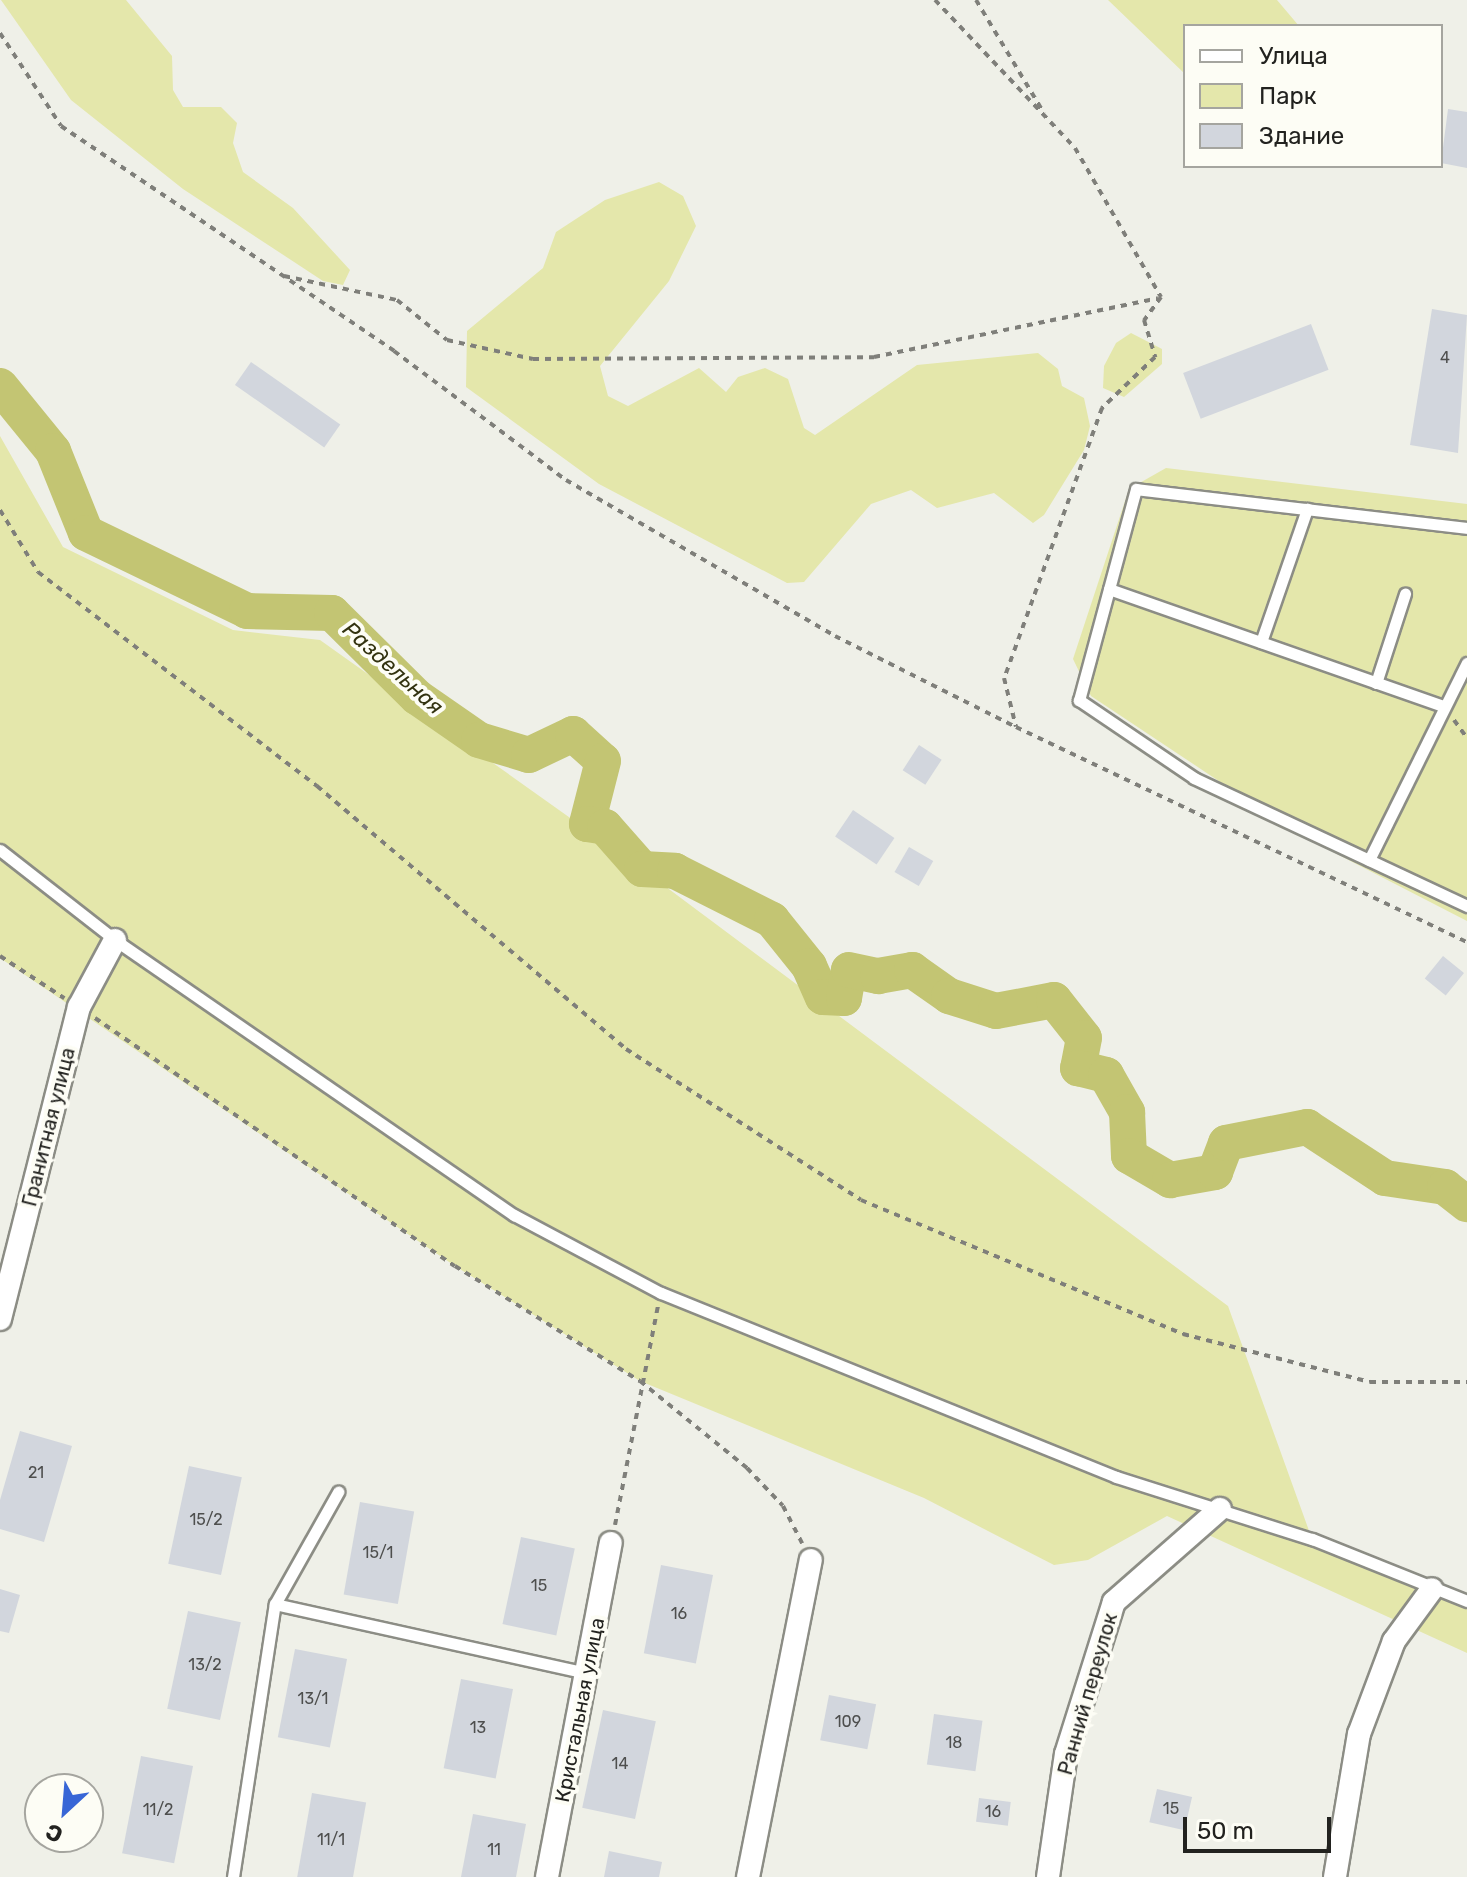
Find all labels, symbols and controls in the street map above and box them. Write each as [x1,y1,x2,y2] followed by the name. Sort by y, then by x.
[1183,24,1443,168] legend
[1259,42,1328,70] text: Улица
[1259,82,1317,110] text: Парк
[1259,122,1344,150] text: Здание
[1440,348,1450,368] house number: 4
[337,616,449,720] water label: Раздельная
[18,1045,80,1209] street label: Гранитная улица
[28,1463,44,1483] house number: 21
[189,1510,223,1530] house number: 15/2
[363,1543,393,1563] house number: 15/1
[531,1576,547,1596] house number: 15
[671,1604,687,1624] house number: 16
[1053,1610,1123,1778] street label: Ранний переулок
[550,1616,610,1804] street label: Кристальная улица
[188,1655,222,1675] house number: 13/2
[298,1689,328,1709] house number: 13/1
[835,1712,861,1732] house number: 109
[470,1718,486,1738] house number: 13
[945,1733,963,1753] house number: 18
[612,1754,628,1774] house number: 14
[24,1773,104,1853] north arrow
[1163,1799,1179,1819] house number: 15
[143,1800,173,1820] house number: 11/2
[1187,1801,1335,1851] scale bar
[985,1802,1001,1822] house number: 16
[1197,1817,1254,1845] text: 50 m
[41,1818,67,1849] text: С
[317,1830,345,1850] house number: 11/1
[487,1840,501,1860] house number: 11

